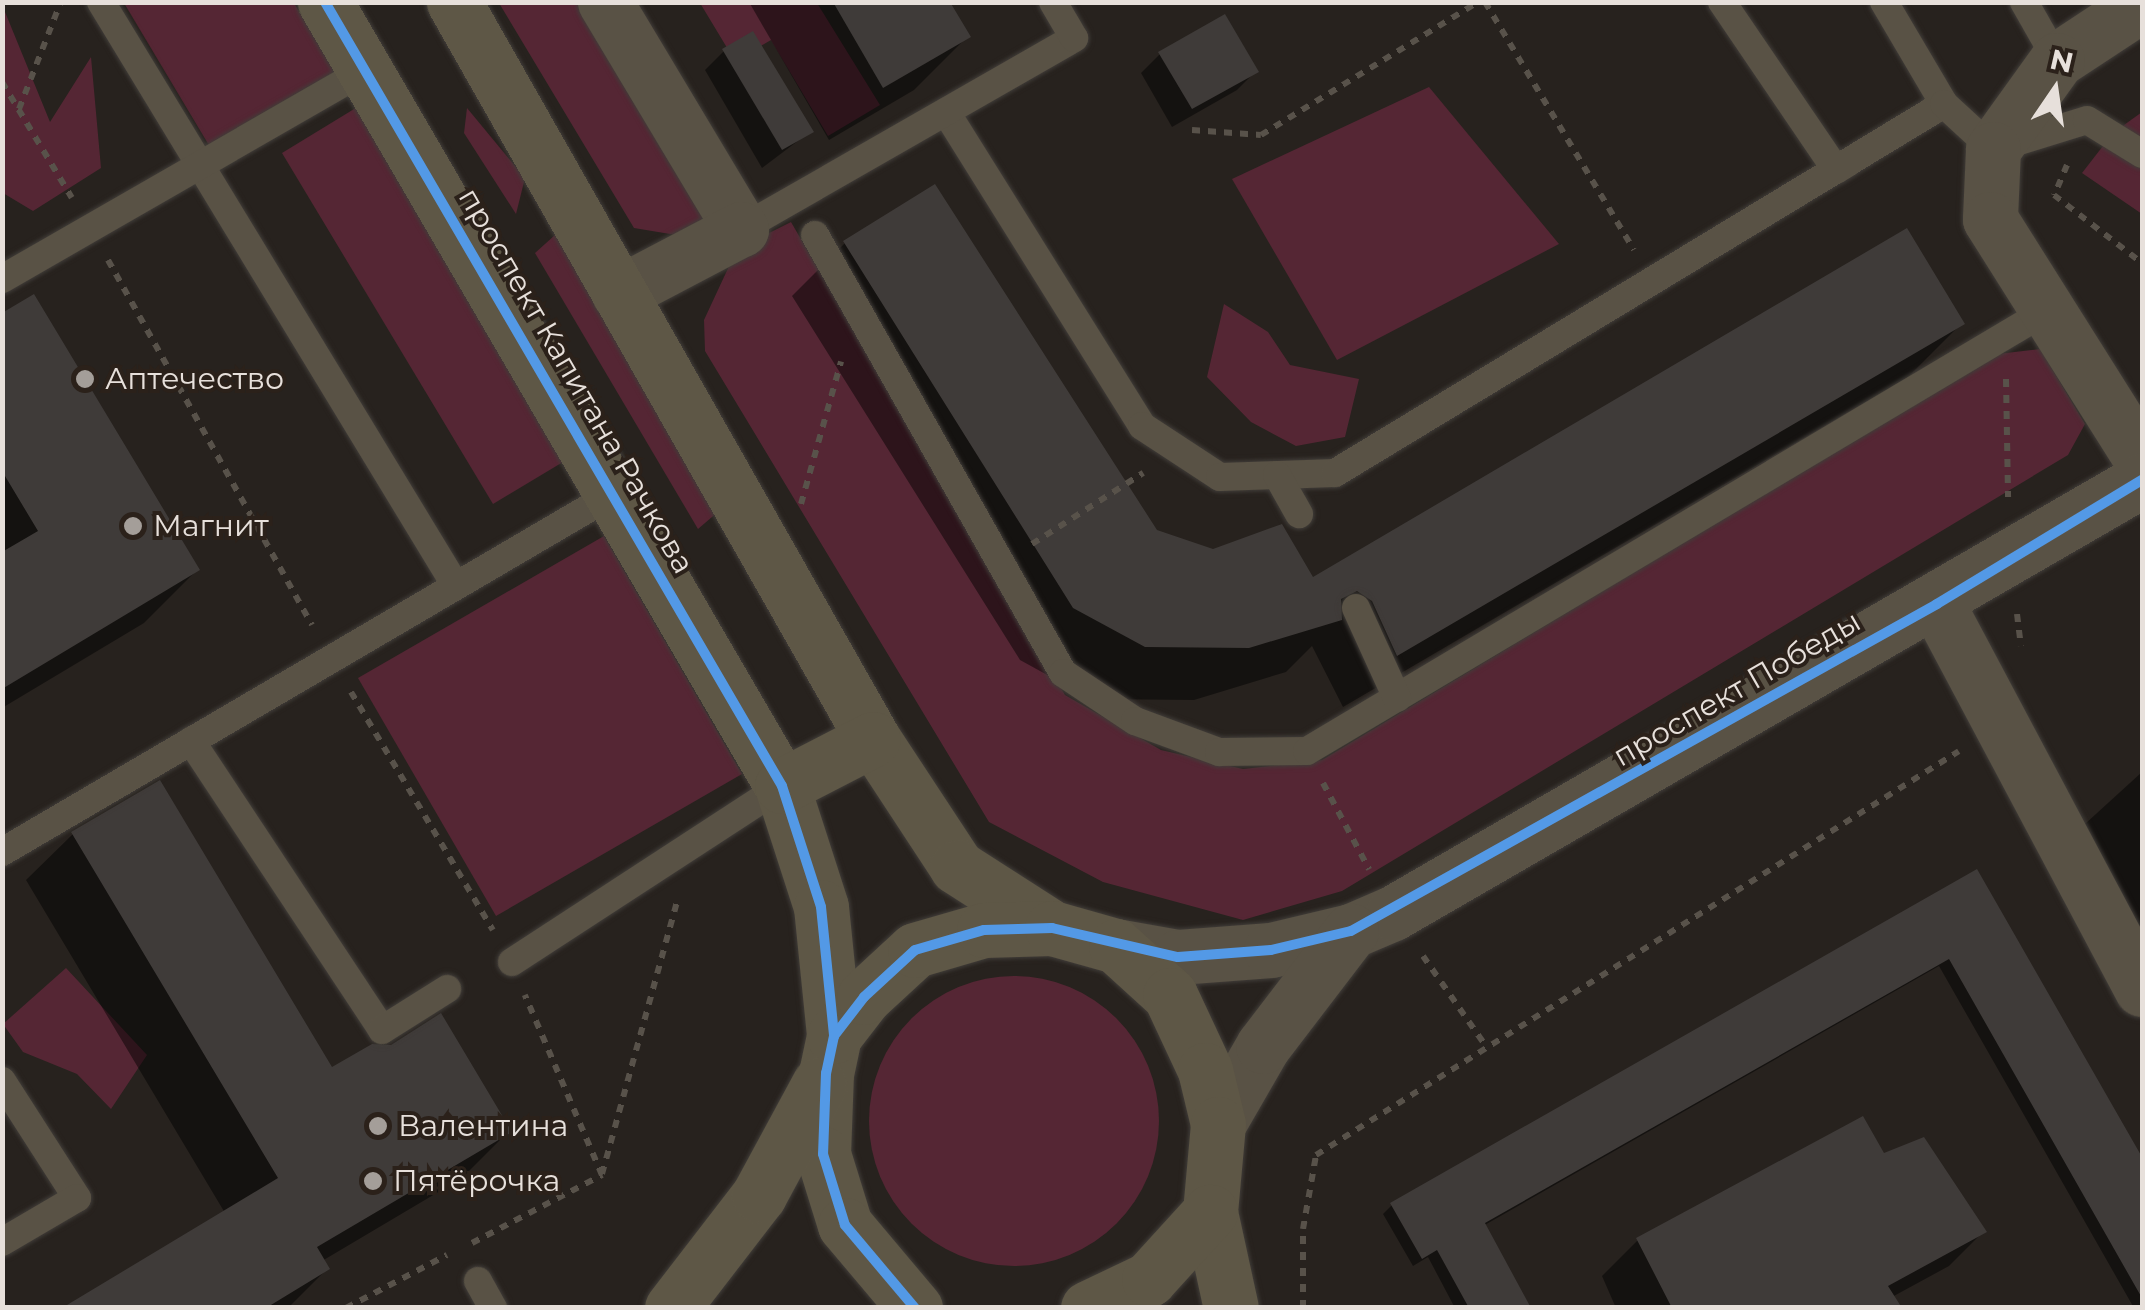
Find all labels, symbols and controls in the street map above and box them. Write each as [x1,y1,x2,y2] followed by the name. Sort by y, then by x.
[2005,40,2105,140] north arrow
[2047,42,2077,80] text: N
[451,182,701,580] street label: проспект Капитана Рачкова
[105,361,284,397] place label: Аптечество
[74,368,96,390] marker: Аптечество
[153,508,269,544] place label: Магнит
[122,515,144,537] marker: Магнит
[1607,604,1867,774] street label: проспект Победы
[398,1108,568,1144] place label: Валентина
[367,1115,389,1137] marker: Валентина
[393,1163,560,1199] place label: Пятёрочка
[362,1170,384,1192] marker: Пятёрочка

